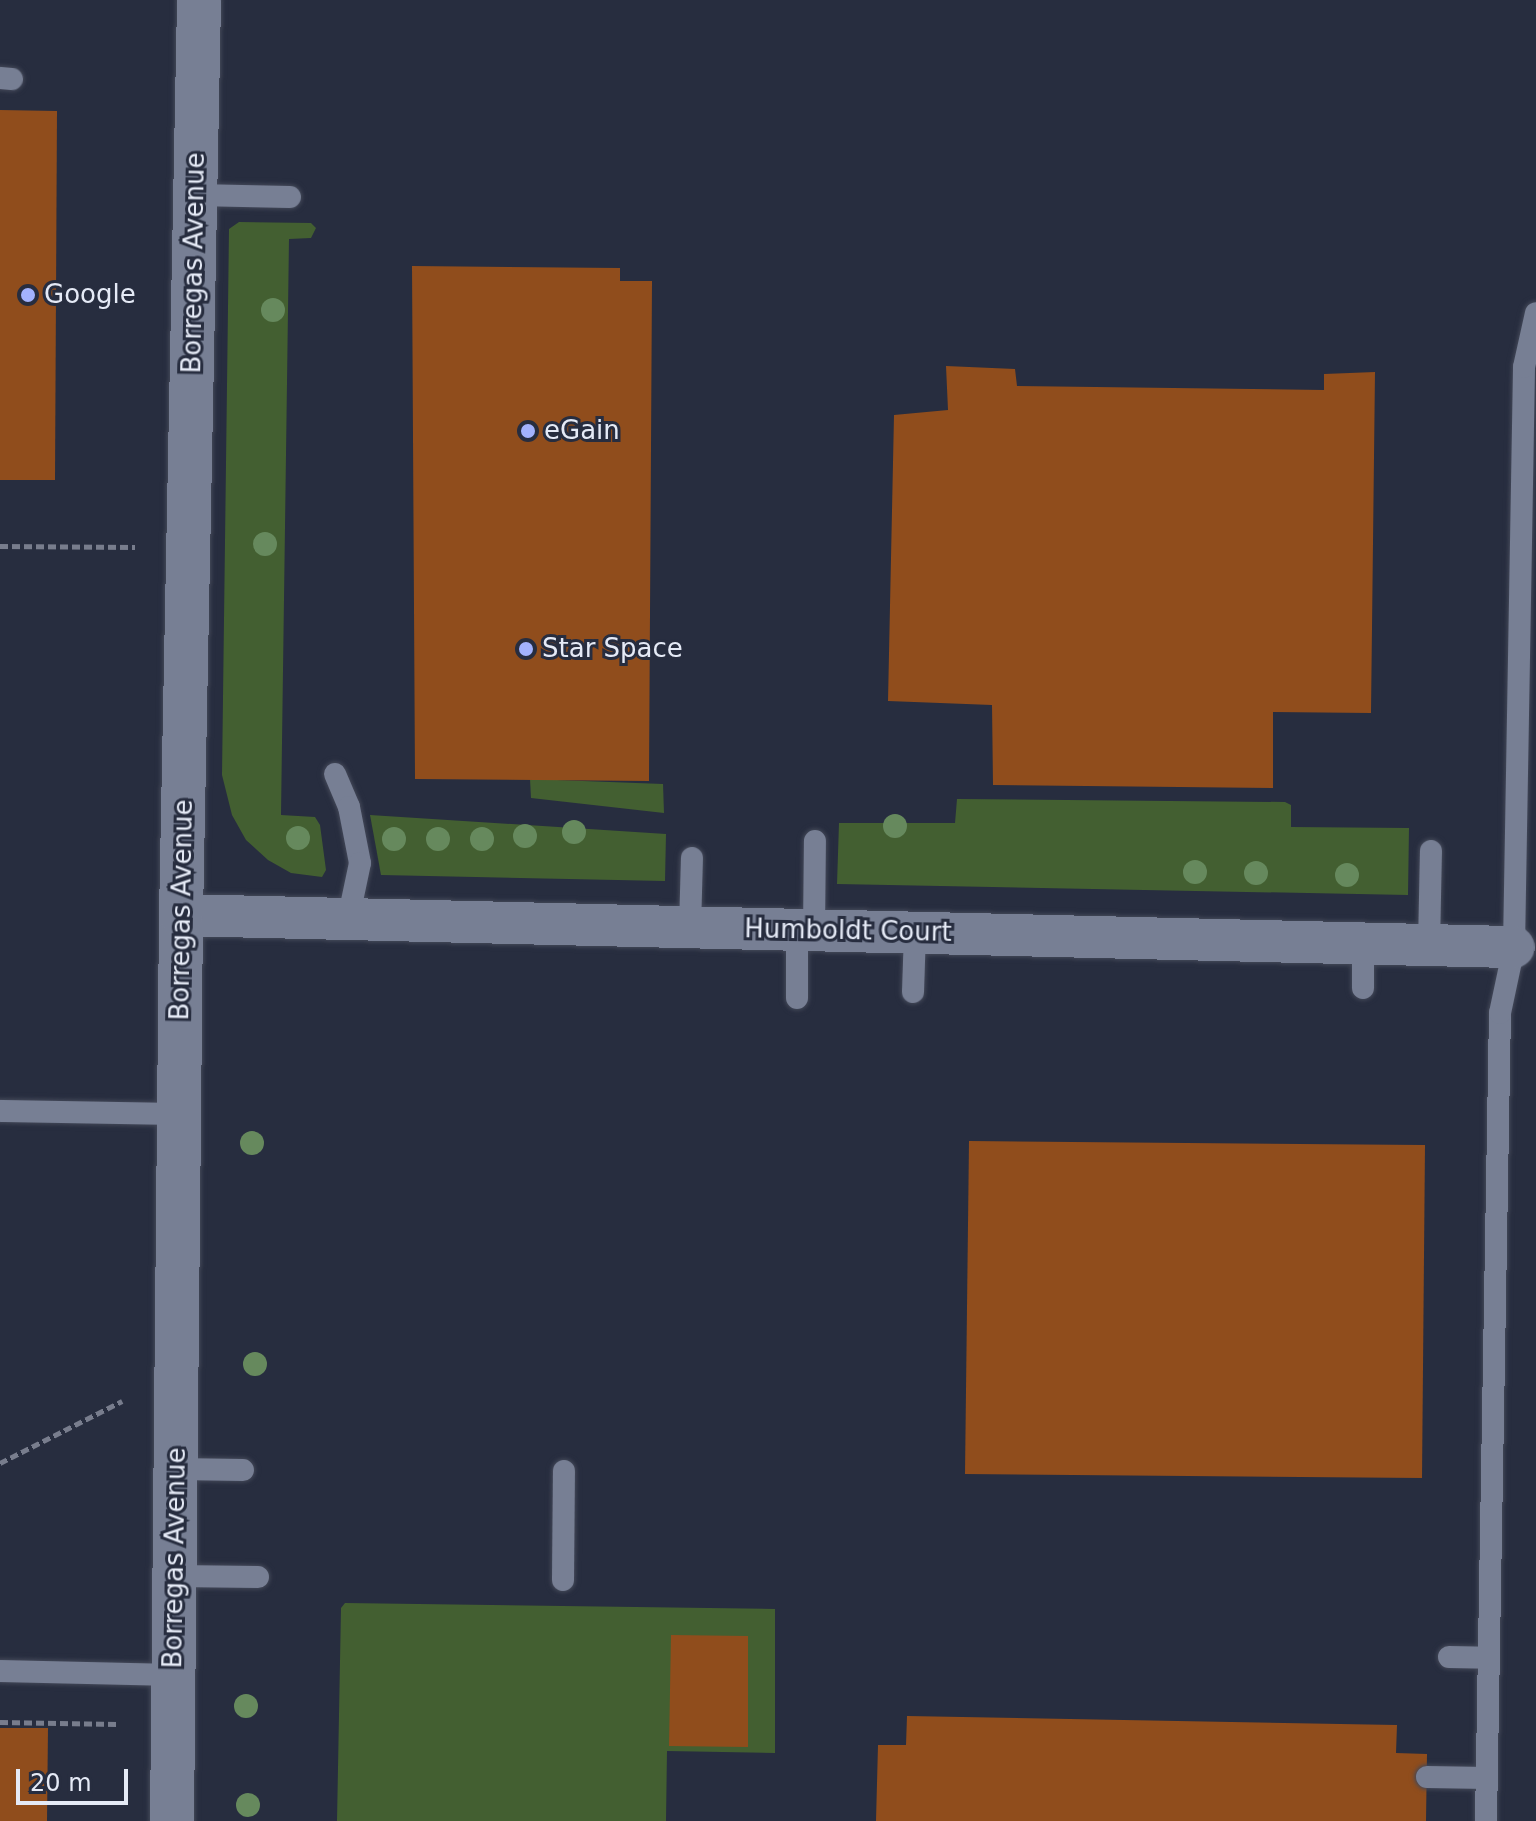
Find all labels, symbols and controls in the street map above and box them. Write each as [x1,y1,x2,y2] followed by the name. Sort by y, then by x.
[176,152,212,374] street label: Borregas Avenue
[44,279,136,311] place label: Google
[19,286,37,304] marker: Google
[544,415,620,447] place label: eGain
[519,422,537,440] marker: eGain
[542,633,683,665] place label: Star Space
[517,640,535,658] marker: Star Space
[164,799,200,1021] street label: Borregas Avenue
[744,914,952,948] street label: Humboldt Court
[157,1447,193,1669] street label: Borregas Avenue
[20,1753,132,1803] scale bar
[30,1769,92,1797] text: 20 m

